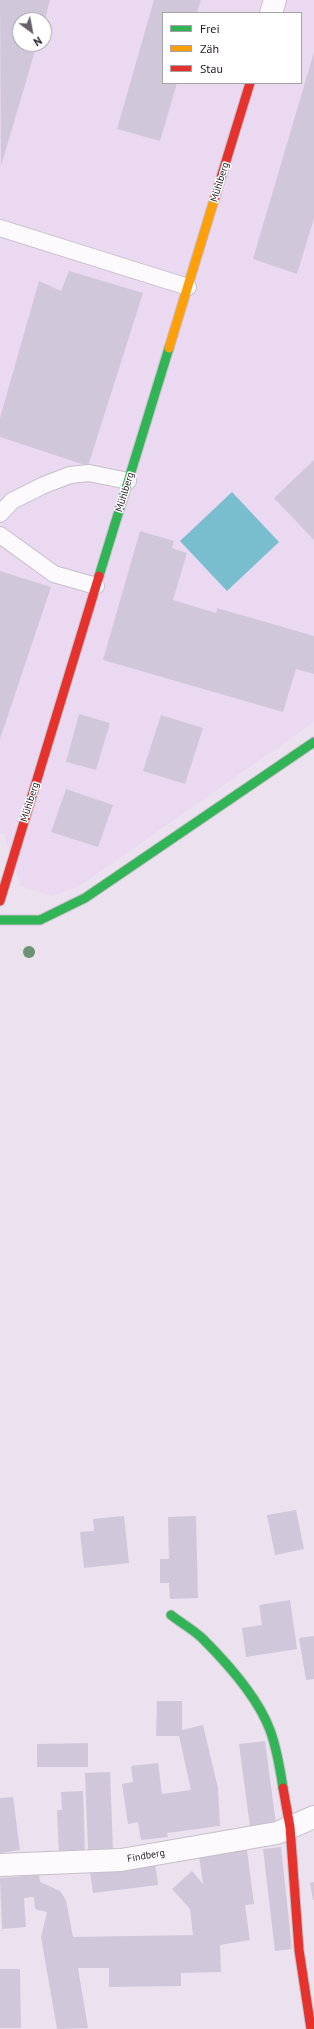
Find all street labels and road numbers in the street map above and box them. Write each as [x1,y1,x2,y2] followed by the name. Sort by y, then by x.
[208,161,232,203] street label: Mühlberg
[113,471,137,513] street label: Mühlberg
[18,781,42,823] street label: Mühlberg
[126,1847,166,1865] street label: Findberg

